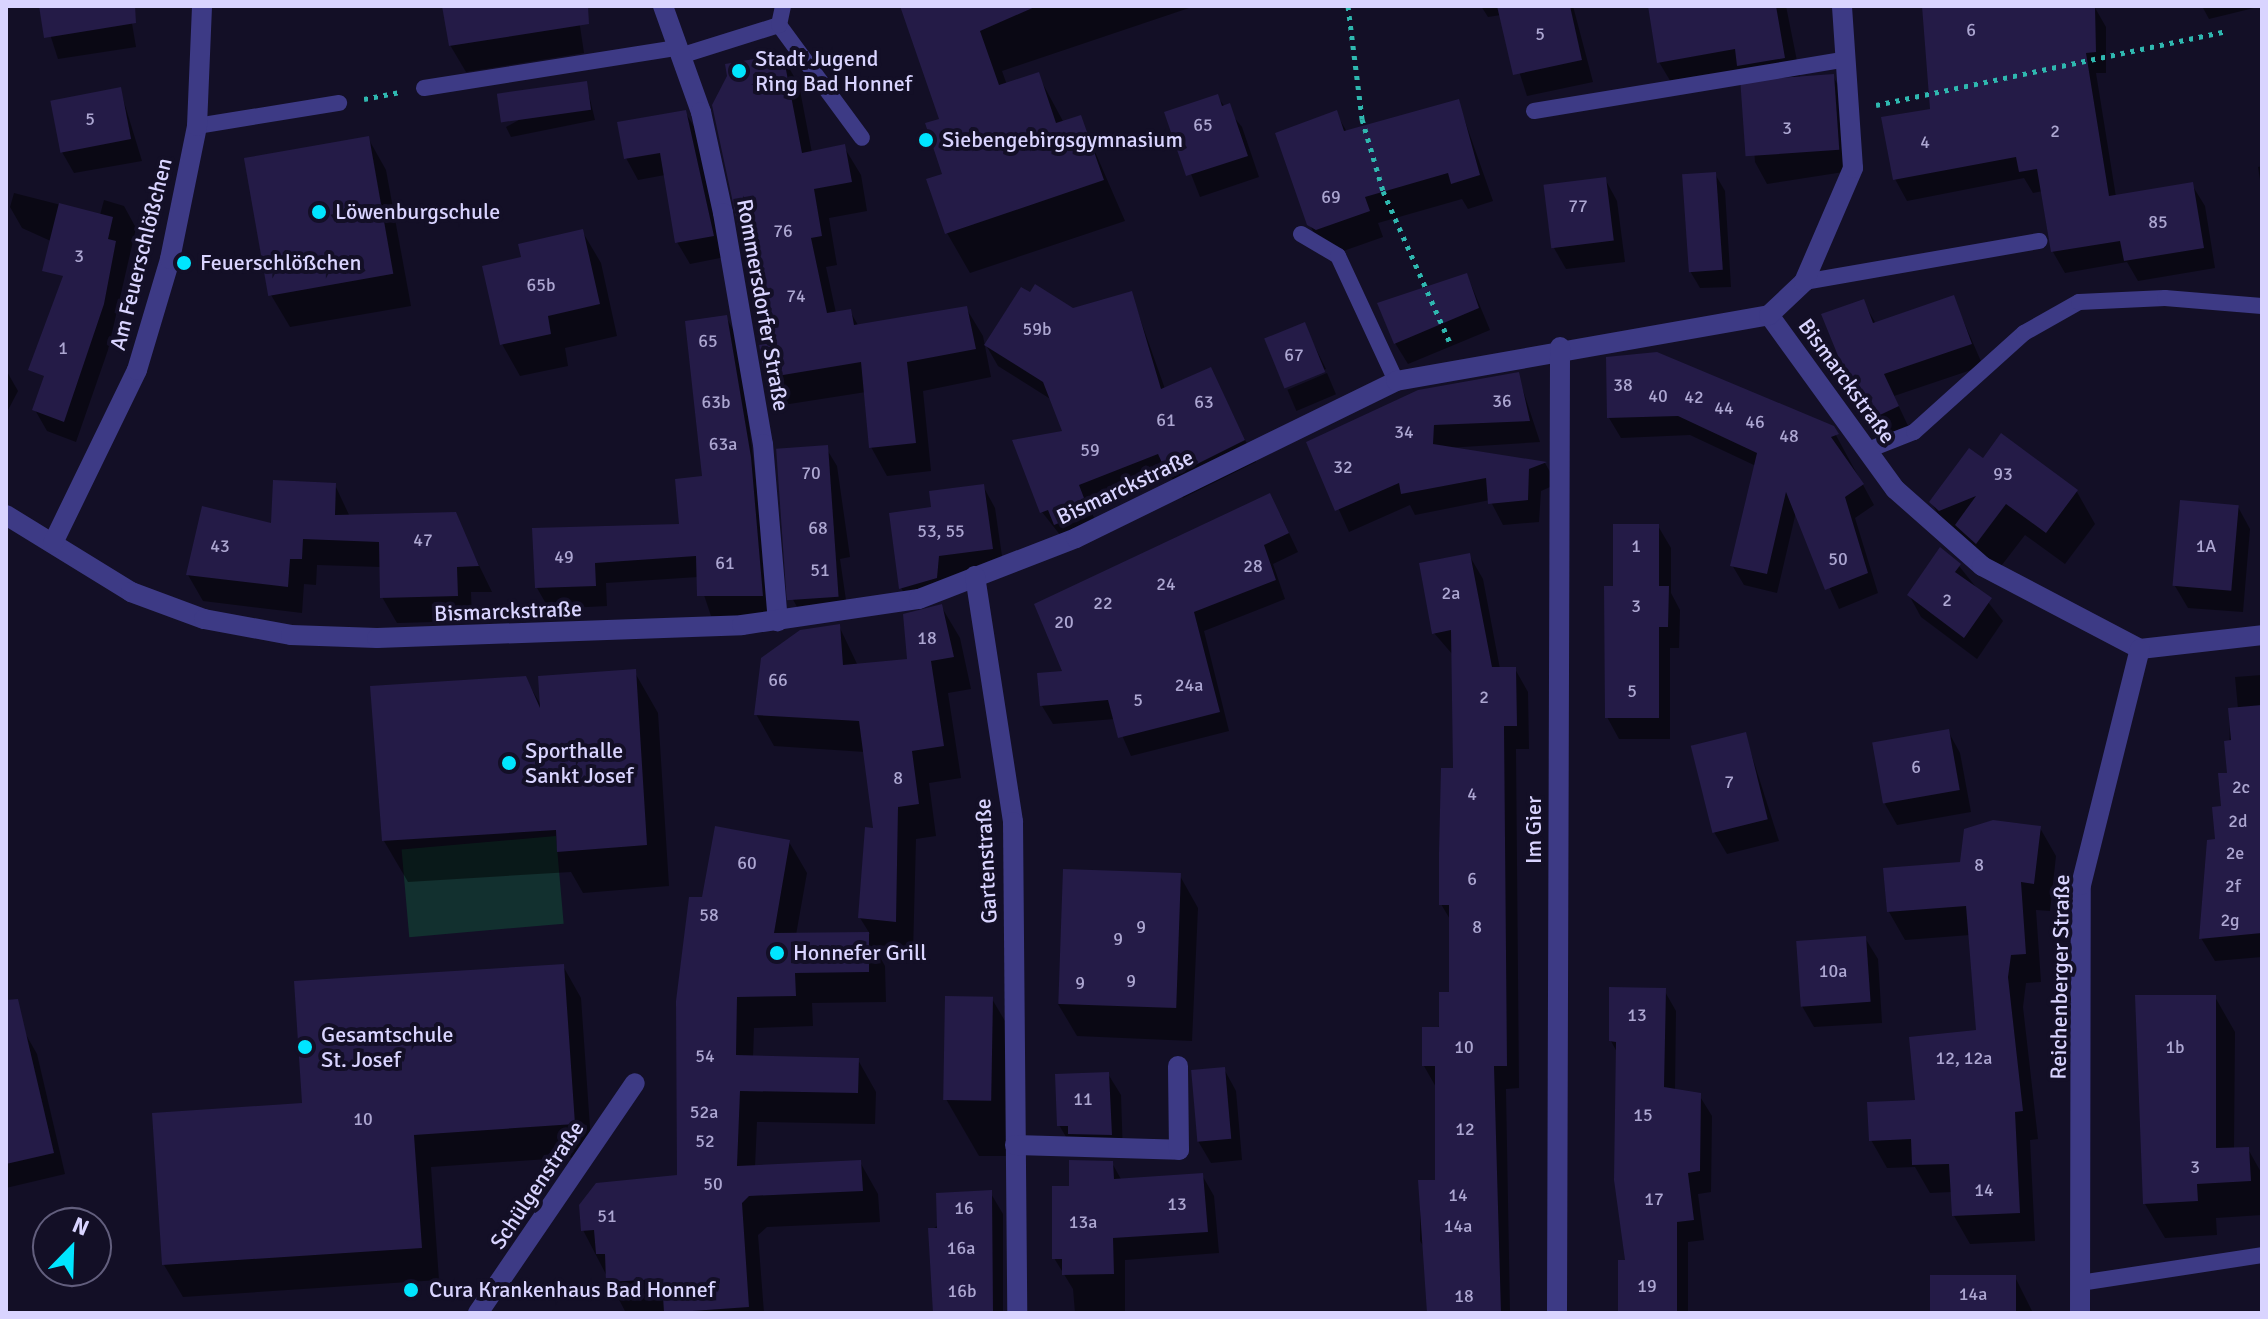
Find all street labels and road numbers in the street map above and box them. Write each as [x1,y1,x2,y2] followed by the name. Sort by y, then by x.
[104,155,178,353] street label: Am Feuerschlößchen
[731,197,795,413] street label: Rommersdorfer Straße
[1793,313,1901,449] street label: Bismarckstraße
[1052,444,1198,530] street label: Bismarckstraße
[434,595,582,627] street label: Bismarckstraße
[1521,796,1547,864] street label: Im Gier
[970,798,1002,924] street label: Gartenstraße
[2045,874,2075,1080] street label: Reichenberger Straße
[484,1116,590,1254] street label: Schülgenstraße

